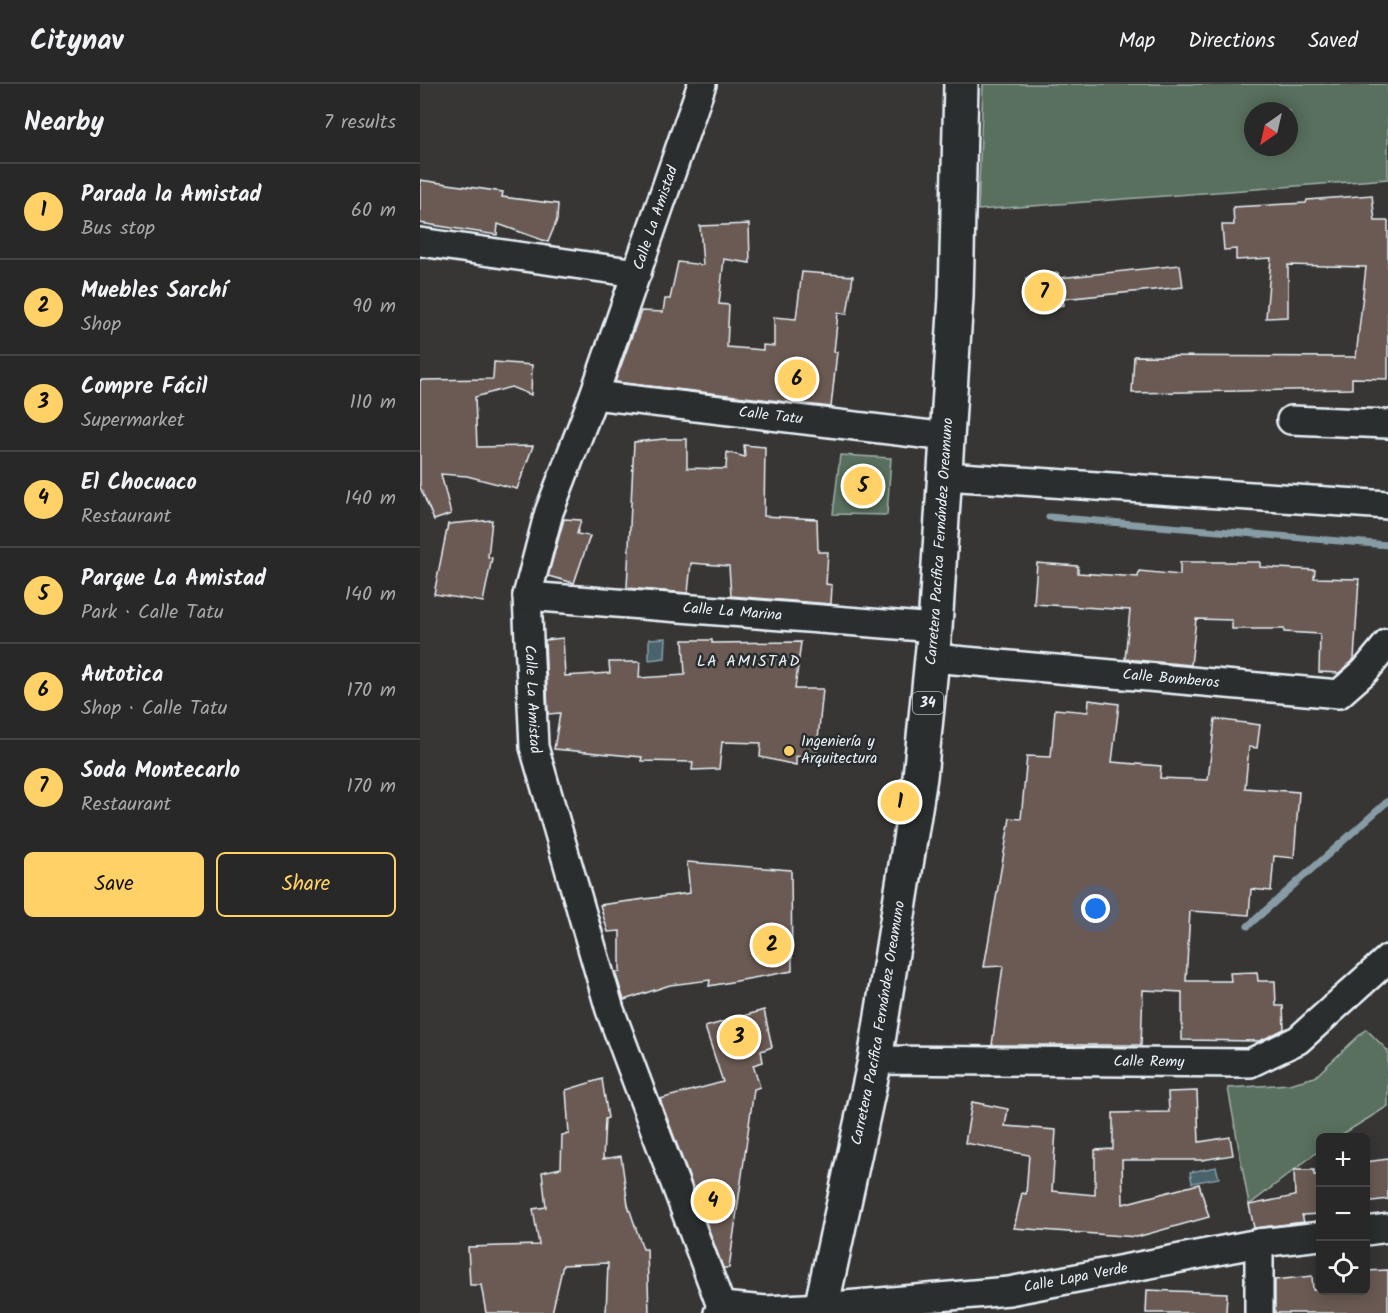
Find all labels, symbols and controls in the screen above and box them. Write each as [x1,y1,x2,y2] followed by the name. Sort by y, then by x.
[30,19,123,64] text: Citynav
[1119,25,1155,58] text: Map
[1188,25,1275,58] text: Directions
[1308,25,1358,58] text: Saved
[24,102,104,144] text: Nearby
[1244,102,1298,156] north arrow
[324,107,396,139] text: 7 results
[627,162,685,273] street label: Calle La Amistad
[81,178,261,213] text: Parada la Amistad
[40,195,47,227] text: 1
[351,195,396,227] text: 60 m
[81,213,155,245] text: Bus stop
[1024,270,1064,314] pin: 7
[81,274,227,309] text: Muebles Sarchí
[38,291,49,323] text: 2
[352,291,396,323] text: 90 m
[81,309,121,341] text: Shop
[778,356,817,402] pin: 6
[81,370,207,405] text: Compre Fácil
[38,387,49,419] text: 3
[350,387,396,419] text: 110 m
[737,400,804,432] street label: Calle Tatu
[81,405,184,437] text: Supermarket
[919,417,960,666] street label: Carretera Pacífica Fernández Oreamuno
[844,464,882,508] pin: 5
[81,466,197,501] text: El Chocuaco
[38,483,49,515] text: 4
[345,483,396,515] text: 140 m
[81,501,171,533] text: Restaurant
[81,562,266,597] text: Parque La Amistad
[38,579,49,611] text: 5
[345,579,396,611] text: 140 m
[682,596,783,628] street label: Calle La Marina
[81,597,224,629] text: Park · Calle Tatu
[517,645,548,757] street label: Calle La Amistad
[697,649,801,674] district label: LA AMISTAD
[81,658,163,693] text: Autotica
[1122,663,1221,695] street label: Calle Bomberos
[38,675,49,707] text: 6
[347,675,396,707] text: 170 m
[913,692,943,714] road number: 34
[81,693,227,725] text: Shop · Calle Tatu
[801,730,877,771] place label: Ingeniería y Arquitectura
[782,744,796,758] marker: Ingeniería y Arquitectura
[81,754,240,789] text: Soda Montecarlo
[39,771,48,803] text: 7
[347,771,396,803] text: 170 m
[880,780,920,824] pin: 1
[81,789,171,821] text: Restaurant
[24,852,204,917] button: Save
[216,852,396,917] button: Share
[1081,894,1110,923] your location
[845,899,912,1147] street label: Carretera Pacífica Fernández Oreamuno
[752,922,792,968] pin: 2
[720,1014,758,1060] pin: 3
[1114,1050,1185,1074] street label: Calle Remy
[1316,1133,1370,1295] map controls
[1316,1133,1370,1187] button: +
[694,1178,732,1224] pin: 4
[1316,1187,1370,1241] button: −
[1316,1241,1370,1295] button: locate
[1022,1256,1130,1300] street label: Calle Lapa Verde

